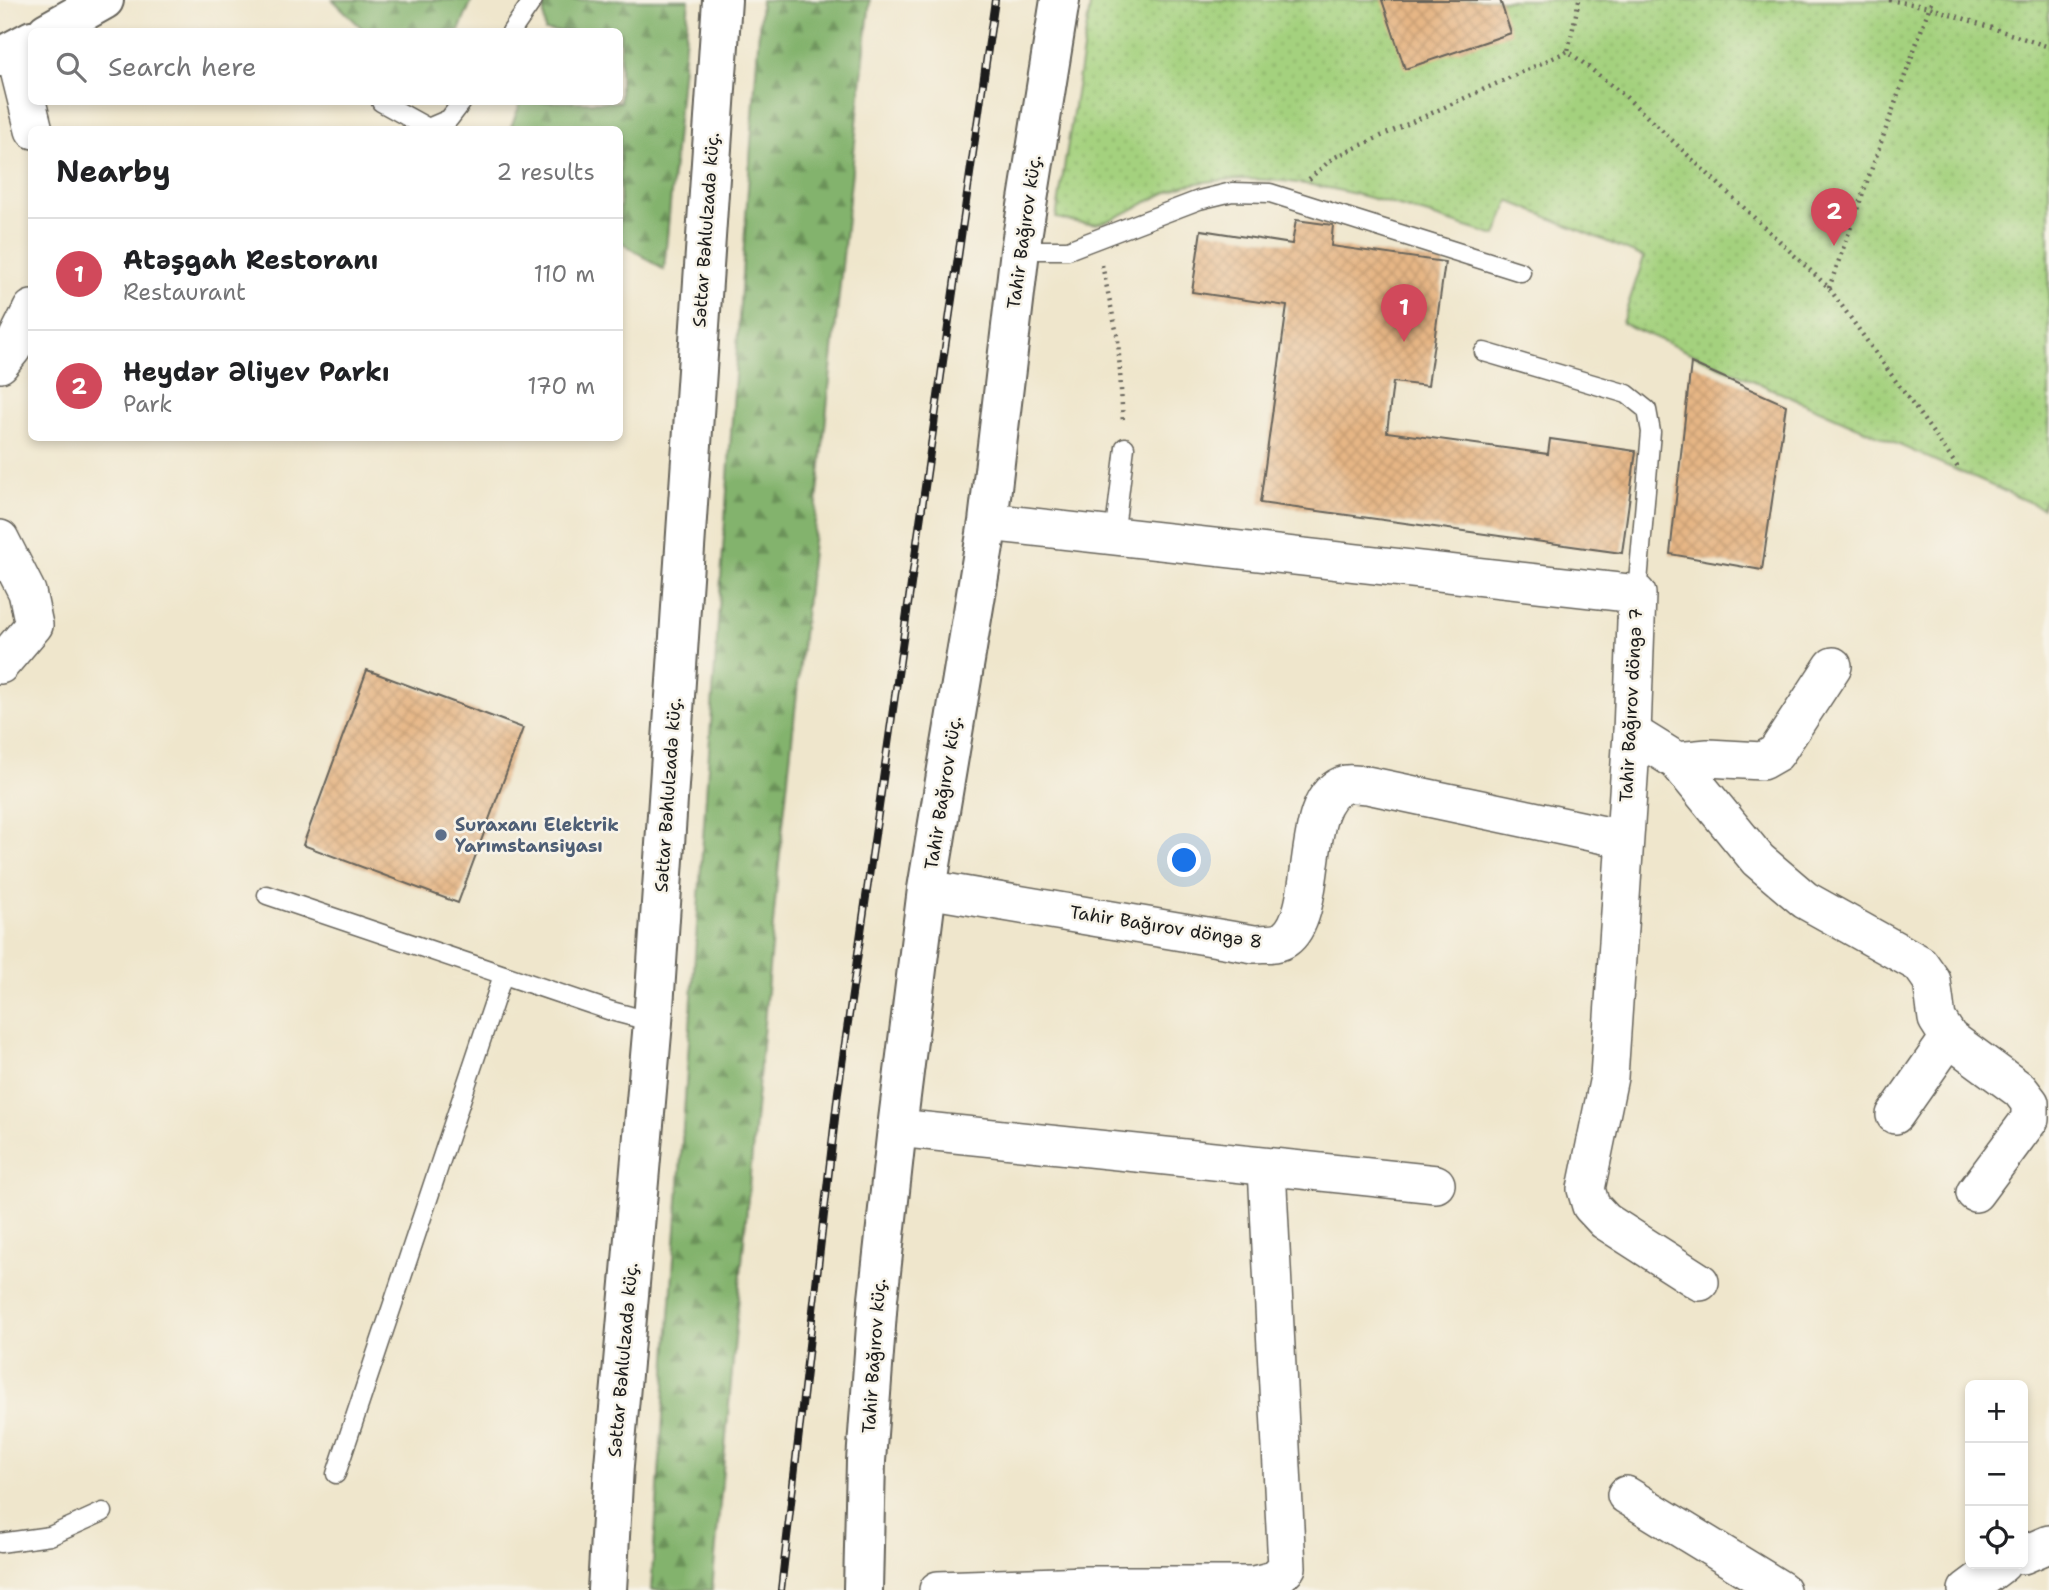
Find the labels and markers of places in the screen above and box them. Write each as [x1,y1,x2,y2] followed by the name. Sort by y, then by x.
[1811,188,1857,246] pin: 2
[1381,284,1427,342] pin: 1
[455,813,619,858] place label: Suraxanı Elektrik Yarımstansiyası
[433,827,449,843] marker: Suraxanı Elektrik Yarımstansiyası

